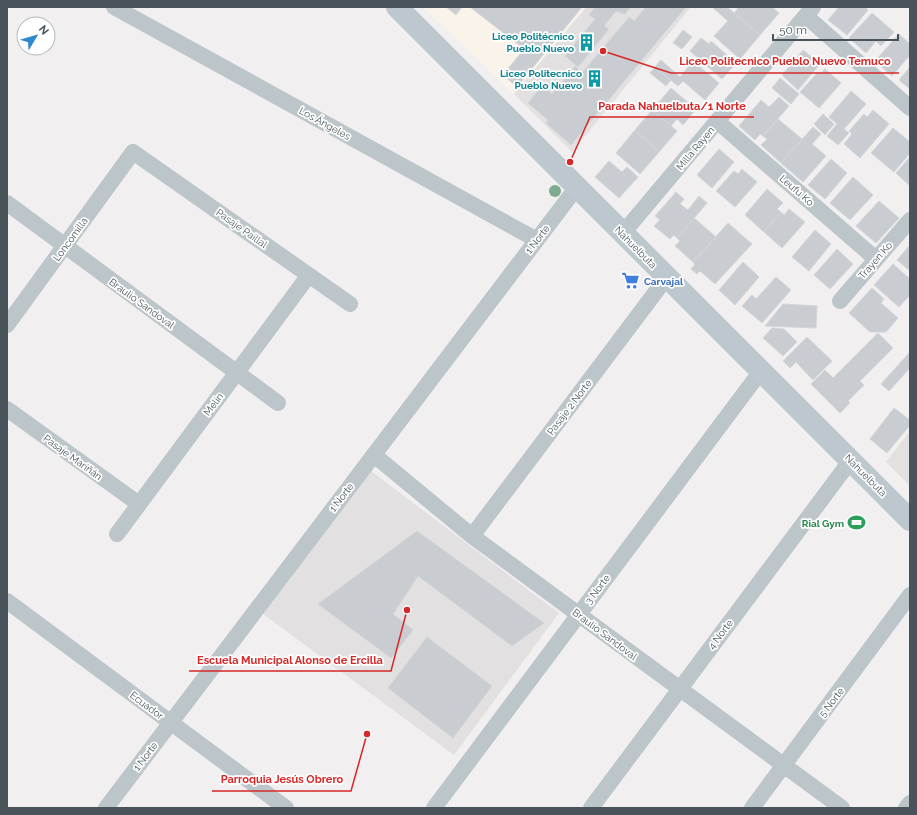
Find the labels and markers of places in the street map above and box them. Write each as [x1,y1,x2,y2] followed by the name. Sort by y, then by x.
[492,31,574,54] place label: Liceo Politécnico Pueblo Nuevo
[577,32,597,52] building icon: Liceo Politécnico Pueblo Nuevo
[671,50,899,73] callout: Liceo Politecnico Pueblo Nuevo Temuco
[500,68,582,91] place label: Liceo Politecnico Pueblo Nuevo
[585,69,605,89] building icon: Liceo Politecnico Pueblo Nuevo
[590,94,754,117] callout: Parada Nahuelbuta/1 Norte
[621,271,641,291] supermarket icon: Carvajal
[644,276,684,287] place label: Carvajal
[847,513,867,533] sports icon: Rial Gym
[802,518,844,529] place label: Rial Gym
[189,648,391,671] callout: Escuela Municipal Alonso de Ercilla
[212,768,351,791] callout: Parroquia Jesús Obrero

